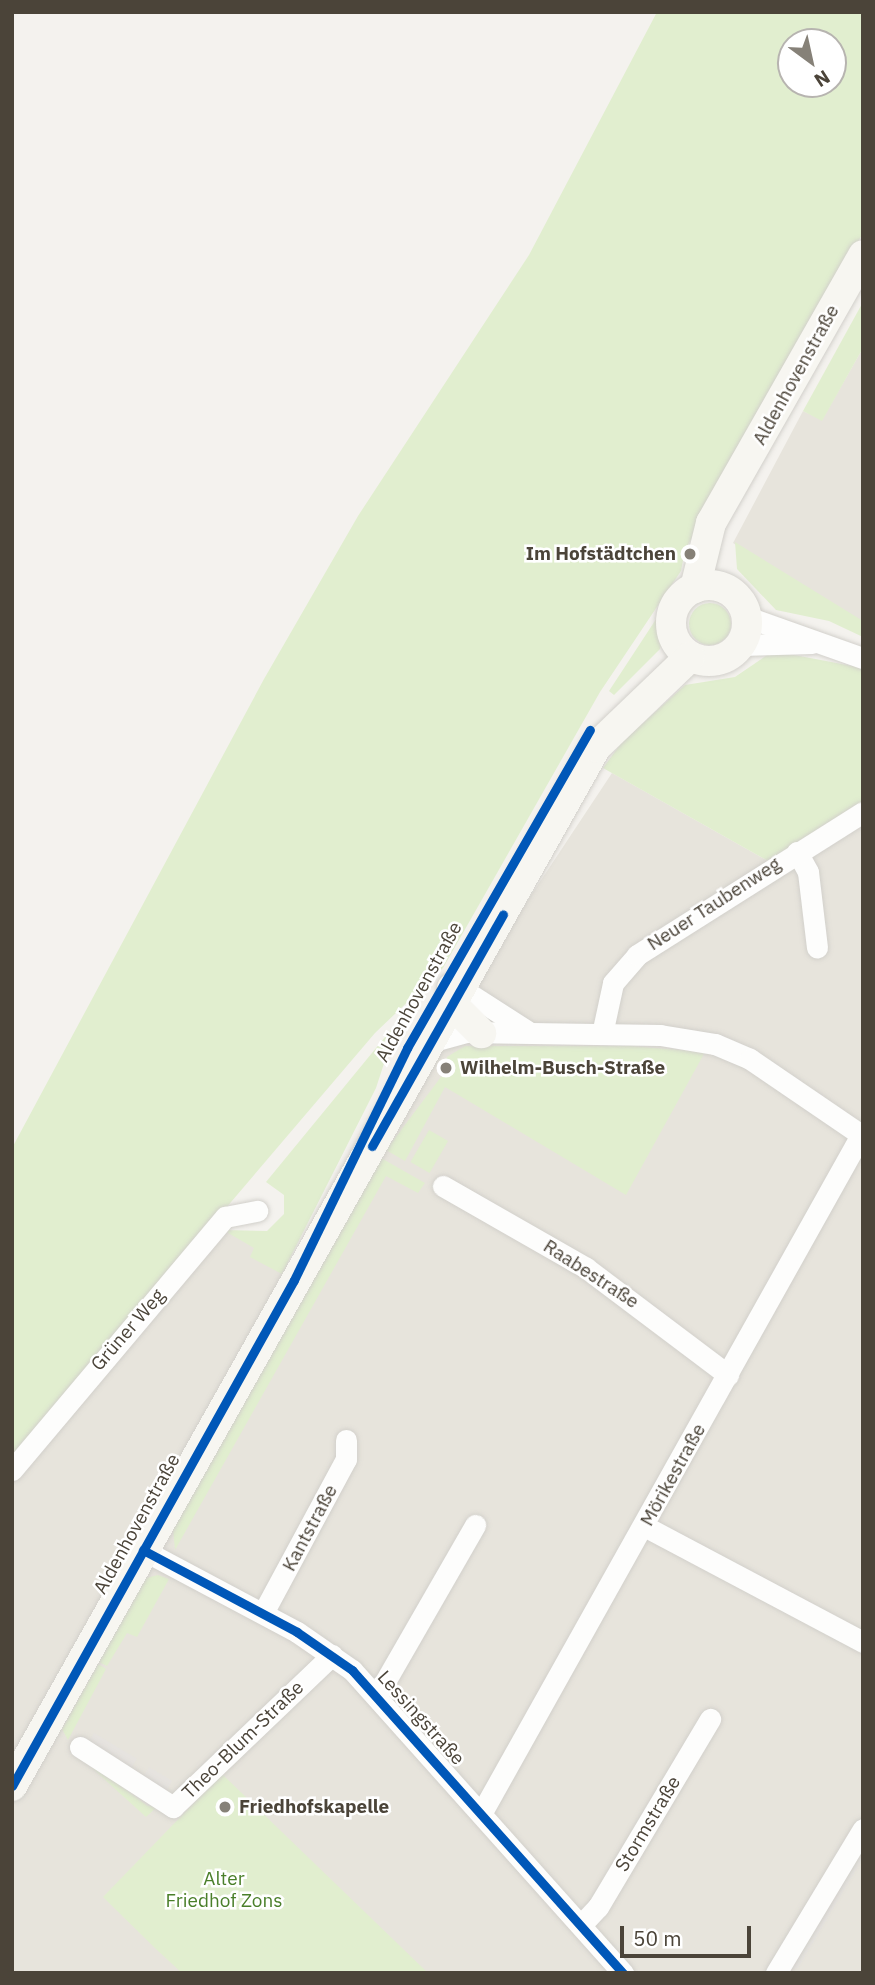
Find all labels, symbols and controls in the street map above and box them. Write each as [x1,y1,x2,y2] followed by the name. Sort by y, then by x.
[777,28,847,98] north arrow
[810,65,835,93] text: N
[748,301,844,449] street label: Aldenhovenstraße
[526,543,676,565] place label: Im Hofstädtchen
[682,546,698,562] marker: Im Hofstädtchen
[643,852,785,956] street label: Neuer Taubenweg
[371,918,467,1066] street label: Aldenhovenstraße
[460,1057,665,1079] place label: Wilhelm-Busch-Straße
[438,1060,454,1076] marker: Wilhelm-Busch-Straße
[539,1235,643,1313] street label: Raabestraße
[86,1284,170,1376] street label: Grüner Weg
[636,1420,710,1530] street label: Mörikestraße
[89,1450,185,1598] street label: Aldenhovenstraße
[278,1481,342,1575] street label: Kantstraße
[373,1666,469,1770] street label: Lessingstraße
[178,1676,308,1804] street label: Theo-Blum-Straße
[611,1772,685,1876] street label: Stormstraße
[239,1796,389,1818] place label: Friedhofskapelle
[217,1799,233,1815] marker: Friedhofskapelle
[166,1868,282,1912] park label: Alter Friedhof Zons
[623,1912,754,1956] scale bar
[633,1924,682,1952] text: 50 m

